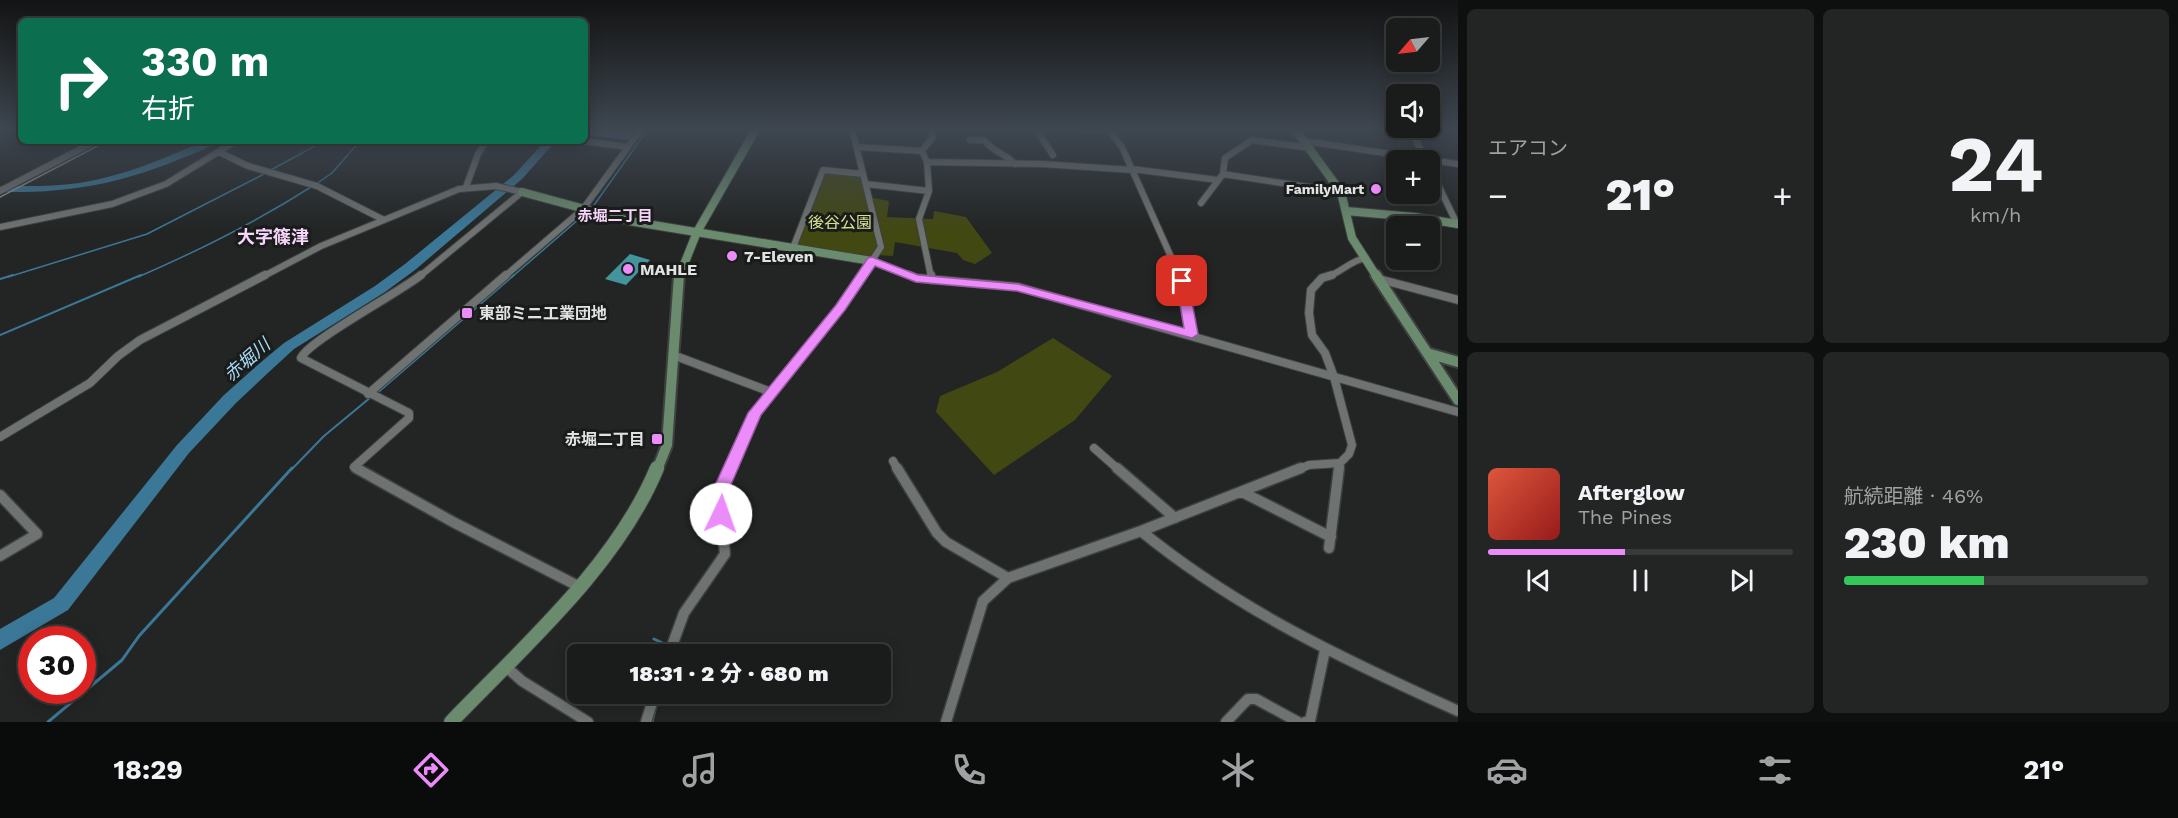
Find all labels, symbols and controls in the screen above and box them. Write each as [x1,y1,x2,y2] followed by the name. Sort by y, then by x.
[1386,18,1440,72] north arrow
[1386,18,1440,270] map controls
[141,37,269,86] text: 330 m
[42,42,120,120] icon: right
[1386,84,1440,138] button: sound
[141,93,195,125] text: 右折
[1948,118,2044,210] text: 24
[1488,136,1568,160] text: エアコン
[1386,150,1440,204] button: +
[1605,168,1675,221] text: 21°
[1488,176,1508,215] text: −
[1773,176,1792,215] text: +
[1286,181,1364,197] place label: FamilyMart
[1369,182,1383,196] marker: FamilyMart
[1970,203,2022,227] text: km/h
[577,207,653,225] district label: 赤堀二丁目
[808,213,872,232] park label: 後谷公園
[1386,216,1440,270] button: −
[237,226,309,247] district label: 大字篠津
[744,247,814,266] place label: 7-Eleven
[725,249,739,263] marker: 7-Eleven
[1156,255,1207,306] pin
[640,260,697,279] place label: MAHLE
[621,262,635,276] marker: MAHLE
[1165,264,1198,297] icon: arrive
[479,304,607,323] place label: 東部ミニ工業団地
[460,306,474,320] marker: 東部ミニ工業団地
[219,333,275,385] water label: 赤堀川
[565,430,645,449] place label: 赤堀二丁目
[650,432,664,446] marker: 赤堀二丁目
[1578,480,1685,505] text: Afterglow
[689,482,753,546] position arrow
[1844,484,1983,508] text: 航続距離 · 46%
[1578,505,1672,529] text: The Pines
[1844,516,2010,569] text: 230 km
[1522,564,1555,597] icon: previous
[1624,564,1657,597] icon: pause
[1725,564,1758,597] icon: next
[18,626,96,704] speed limit sign: 30
[629,661,829,686] text: 18:31 · 2 分 · 680 m
[410,749,452,791] icon: directions
[679,749,721,791] icon: music
[948,749,990,791] icon: phone
[1217,749,1259,791] icon: climate
[1486,749,1528,791] icon: car
[1754,749,1796,791] icon: filters
[113,754,183,786] text: 18:29
[2023,754,2064,786] text: 21°

